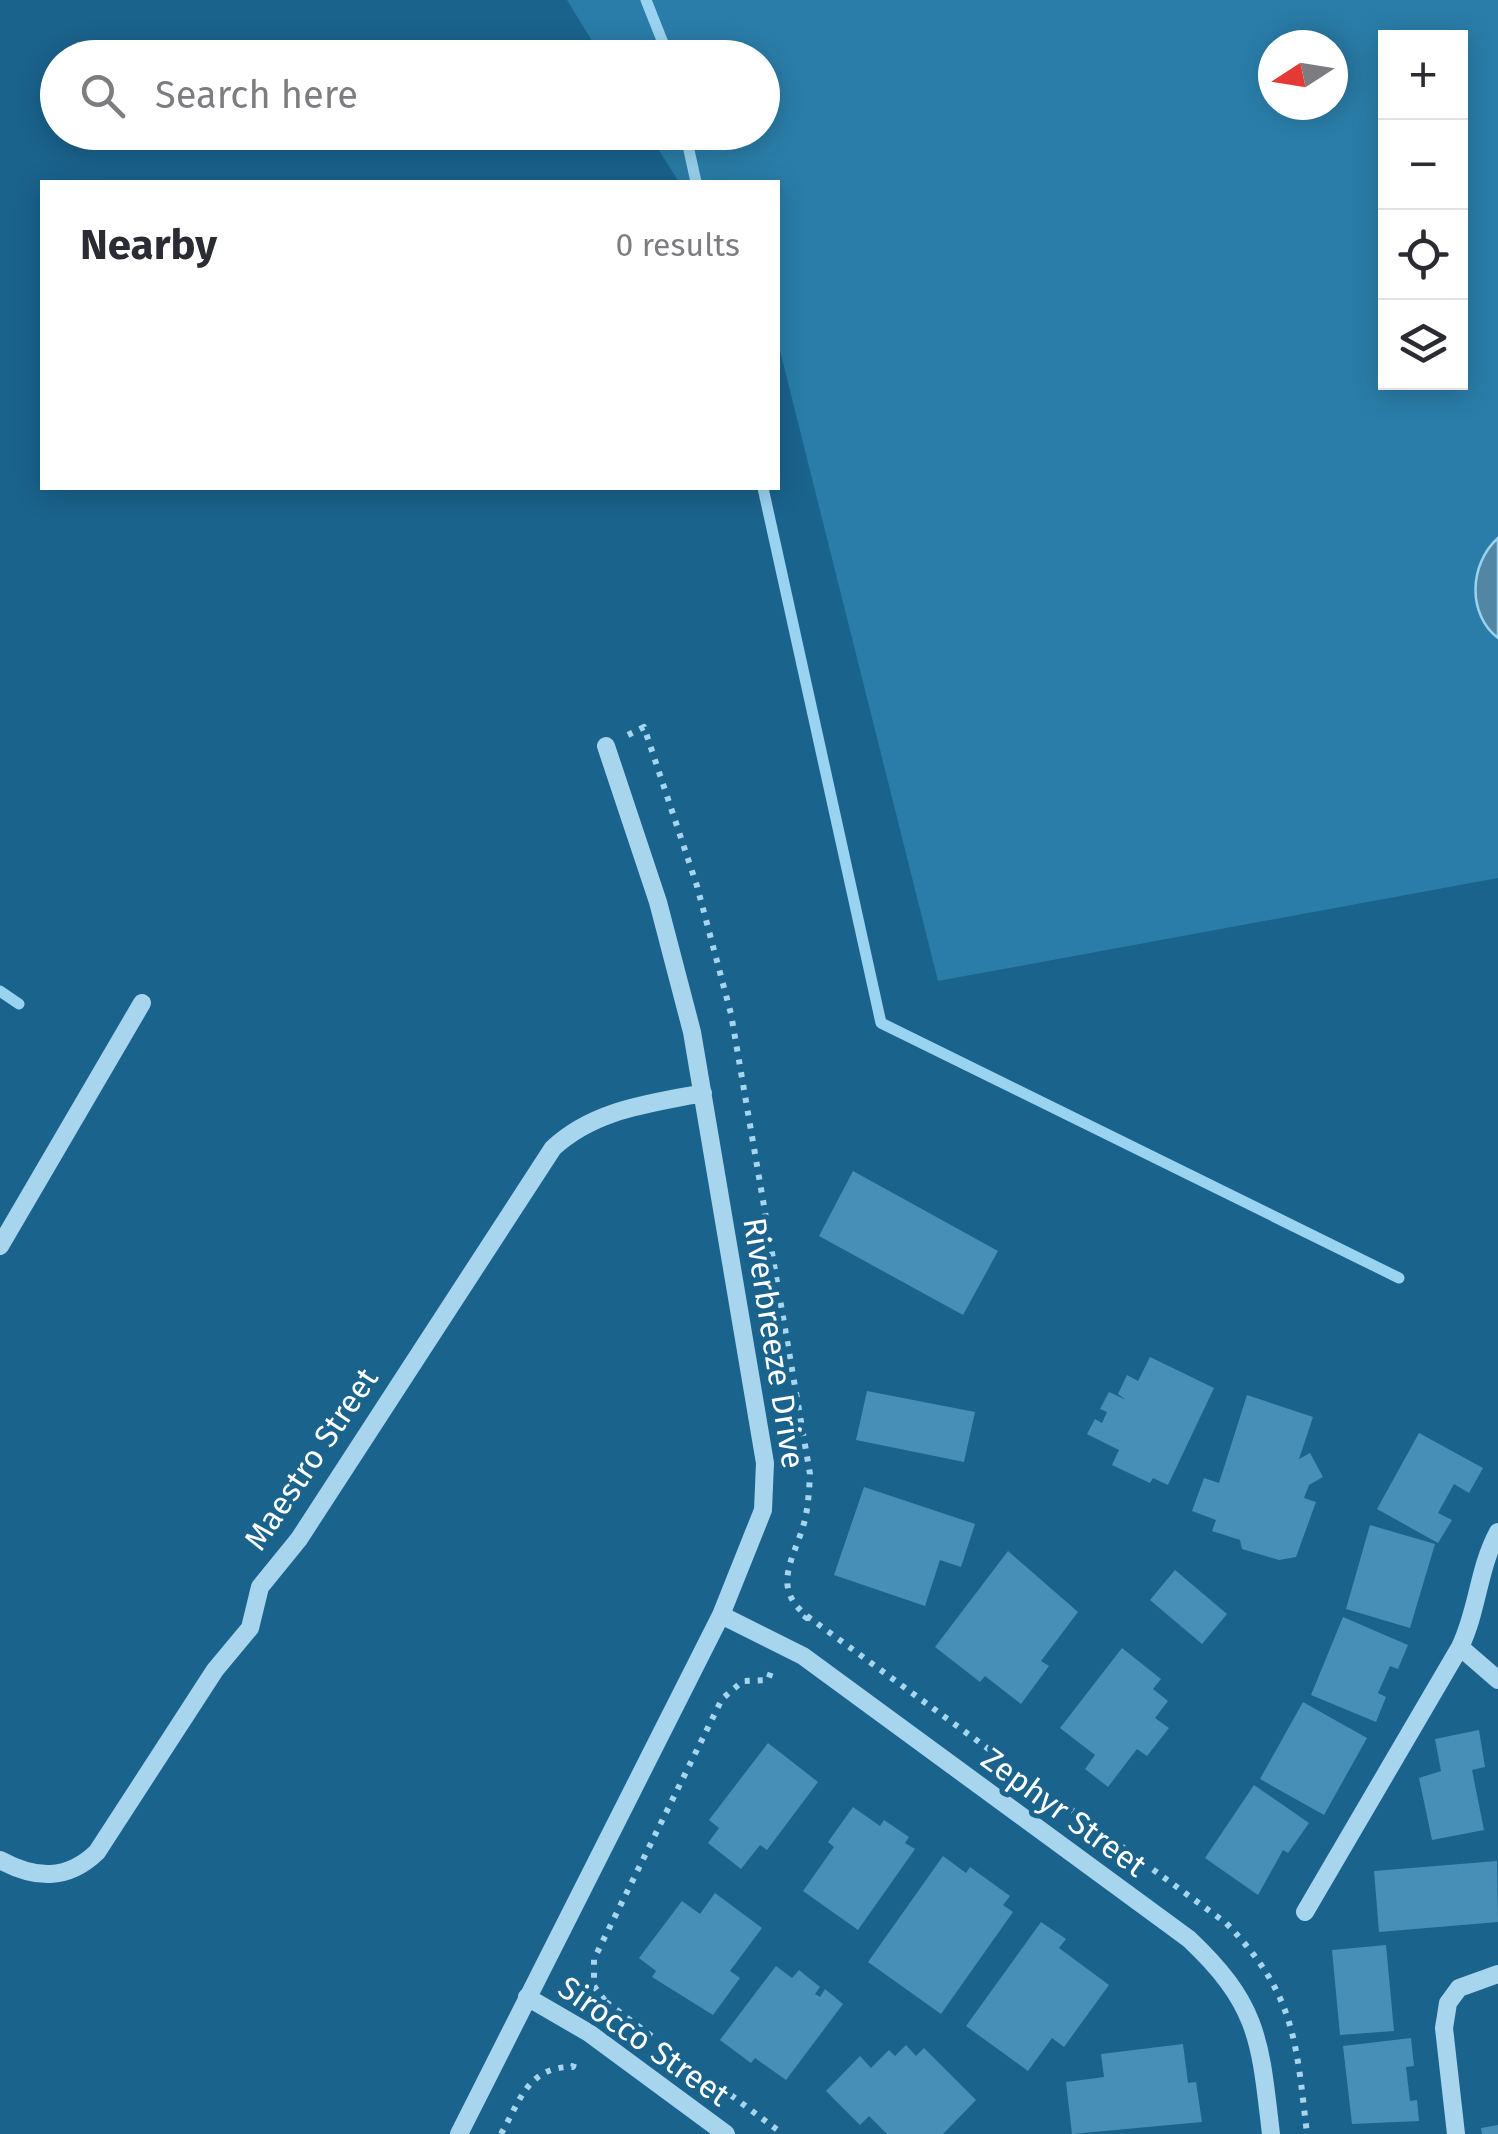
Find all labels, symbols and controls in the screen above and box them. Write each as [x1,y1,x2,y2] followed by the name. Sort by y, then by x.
[1258,30,1348,120] north arrow
[1378,30,1468,390] map controls
[1378,30,1468,120] button: +
[40,40,780,150] search box
[75,68,130,123] icon: search
[155,72,358,118] text: Search here
[1378,120,1468,210] button: −
[1378,210,1468,300] button: locate
[80,220,217,270] text: Nearby
[615,226,740,264] text: 0 results
[1378,300,1468,390] button: layers
[735,1215,813,1471] street label: Riverbreeze Drive
[236,1360,386,1557] street label: Maestro Street
[974,1740,1154,1885] street label: Zephyr Street
[551,1968,737,2114] street label: Sirocco Street

